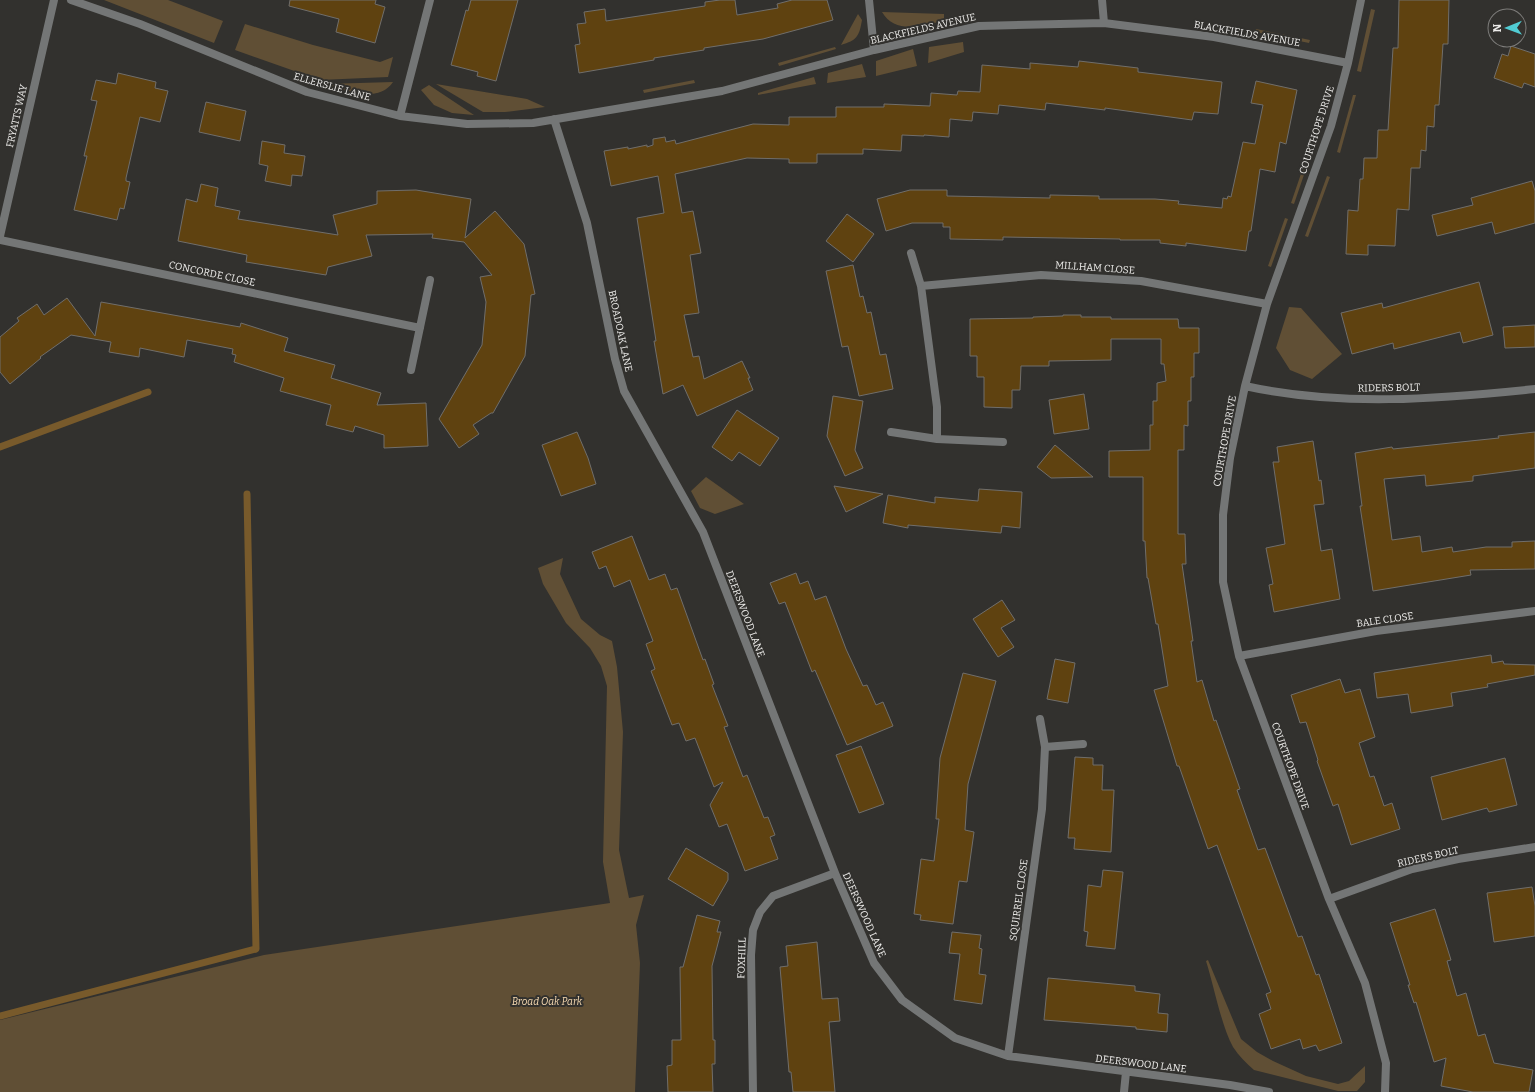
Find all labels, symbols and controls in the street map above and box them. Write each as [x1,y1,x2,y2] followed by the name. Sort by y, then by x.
[1487,8,1527,48] north arrow
[869,11,977,47] street label: BLACKFIELDS AVENUE
[1193,19,1301,49] street label: BLACKFIELDS AVENUE
[1491,23,1504,33] text: N
[292,70,372,104] street label: ELLERSLIE LANE
[4,83,30,149] street label: FRYATTS WAY
[1297,84,1337,176] street label: COURTHOPE DRIVE
[168,259,256,289] street label: CONCORDE CLOSE
[1055,259,1135,277] street label: MILLHAM CLOSE
[605,289,635,373] street label: BROADOAK LANE
[1358,381,1421,395] street label: RIDERS BOLT
[1211,395,1239,487] street label: COURTHOPE DRIVE
[723,569,767,659] street label: DEERSWOOD LANE
[1356,610,1414,630] street label: BALE CLOSE
[1269,721,1311,811] street label: COURTHOPE DRIVE
[1396,844,1460,870] street label: RIDERS BOLT
[1007,858,1031,942] street label: SQUIRREL CLOSE
[840,871,888,959] street label: DEERSWOOD LANE
[735,937,749,979] street label: FOXHILL
[512,996,583,1008] park label: Broad Oak Park
[1095,1052,1187,1076] street label: DEERSWOOD LANE

